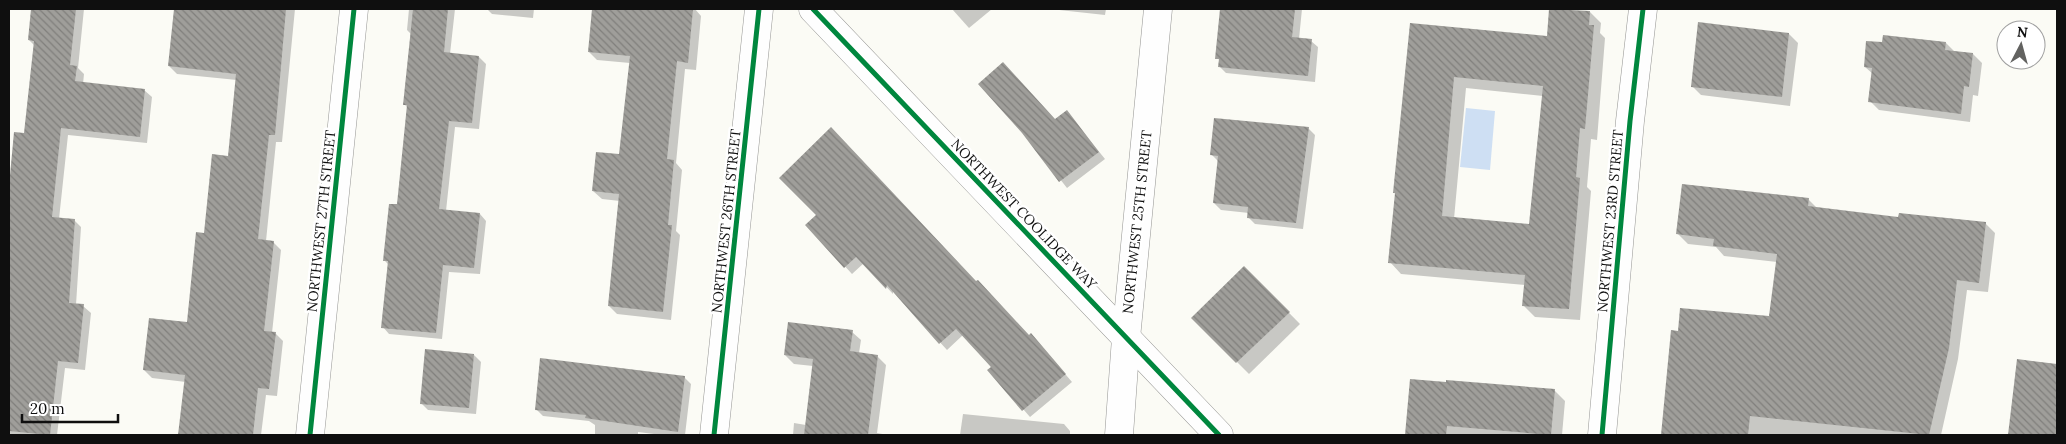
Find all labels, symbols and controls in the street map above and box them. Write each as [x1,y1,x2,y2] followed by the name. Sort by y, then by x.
[1996,20,2046,70] north arrow
[2016,23,2029,42] text: N
[707,128,745,314] street label: NORTHWEST 26TH STREET
[302,129,340,313] street label: NORTHWEST 27TH STREET
[1118,129,1156,315] street label: NORTHWEST 25TH STREET
[1593,129,1627,313] street label: NORTHWEST 23RD STREET
[947,135,1101,294] street label: NORTHWEST COOLIDGE WAY
[22,392,119,424] scale bar
[30,399,65,418] text: 20 m

